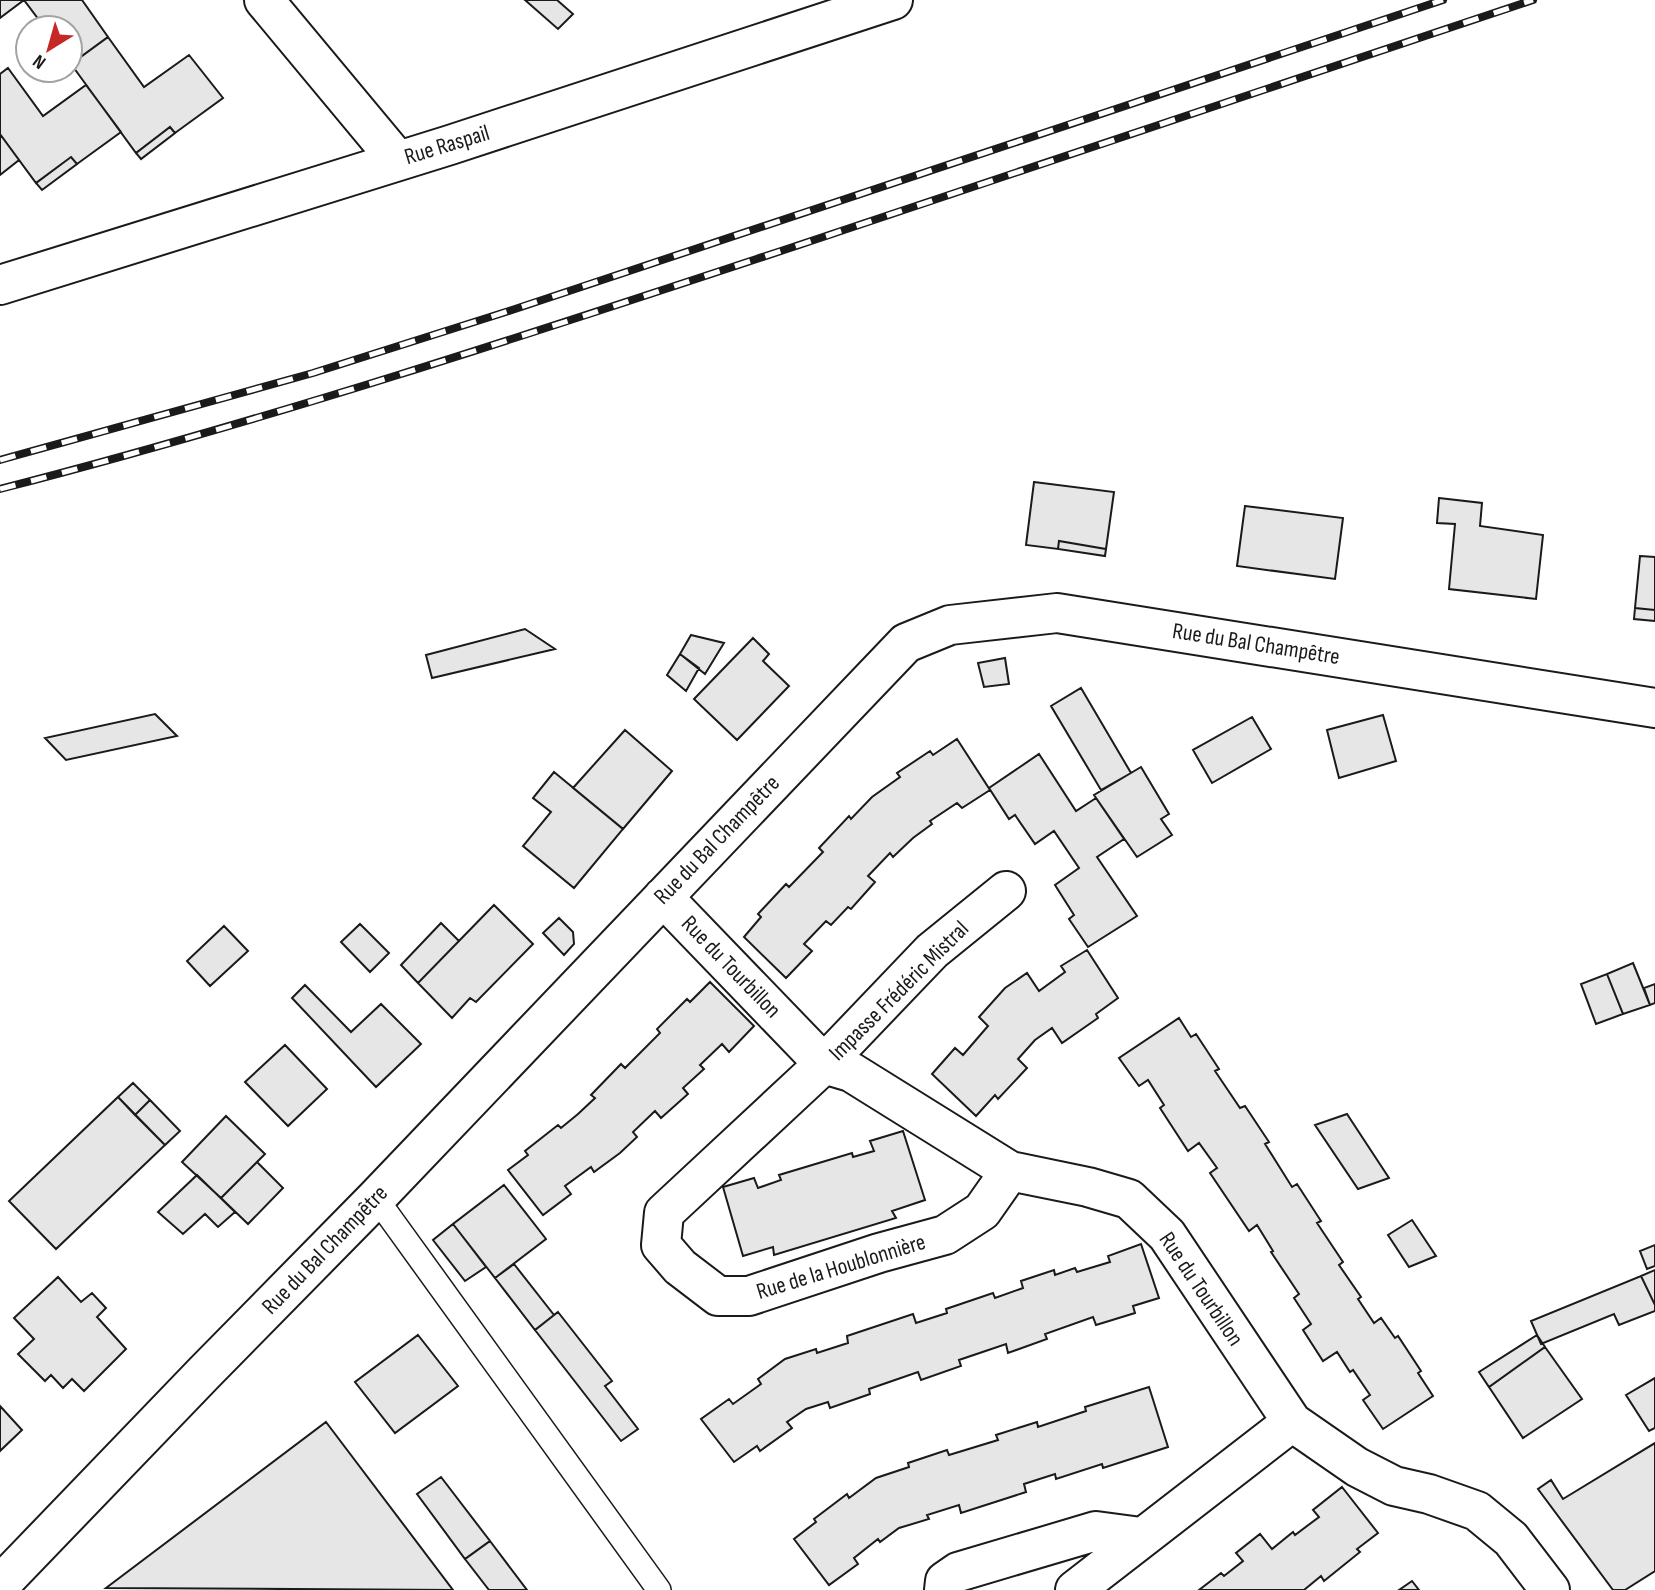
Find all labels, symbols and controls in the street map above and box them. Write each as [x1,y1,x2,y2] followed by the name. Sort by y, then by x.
[14,14,84,84] north arrow
[29,49,51,74] text: N
[401,119,493,171] street label: Rue Raspail
[1170,617,1342,671] street label: Rue du Bal Champêtre
[648,770,786,910] street label: Rue du Bal Champêtre
[675,910,787,1024] street label: Rue du Tourbillon
[823,915,975,1067] street label: Impasse Frédéric Mistral
[256,1180,394,1320] street label: Rue du Bal Champêtre
[1153,1227,1249,1351] street label: Rue du Tourbillon
[753,1228,929,1306] street label: Rue de la Houblonnière

